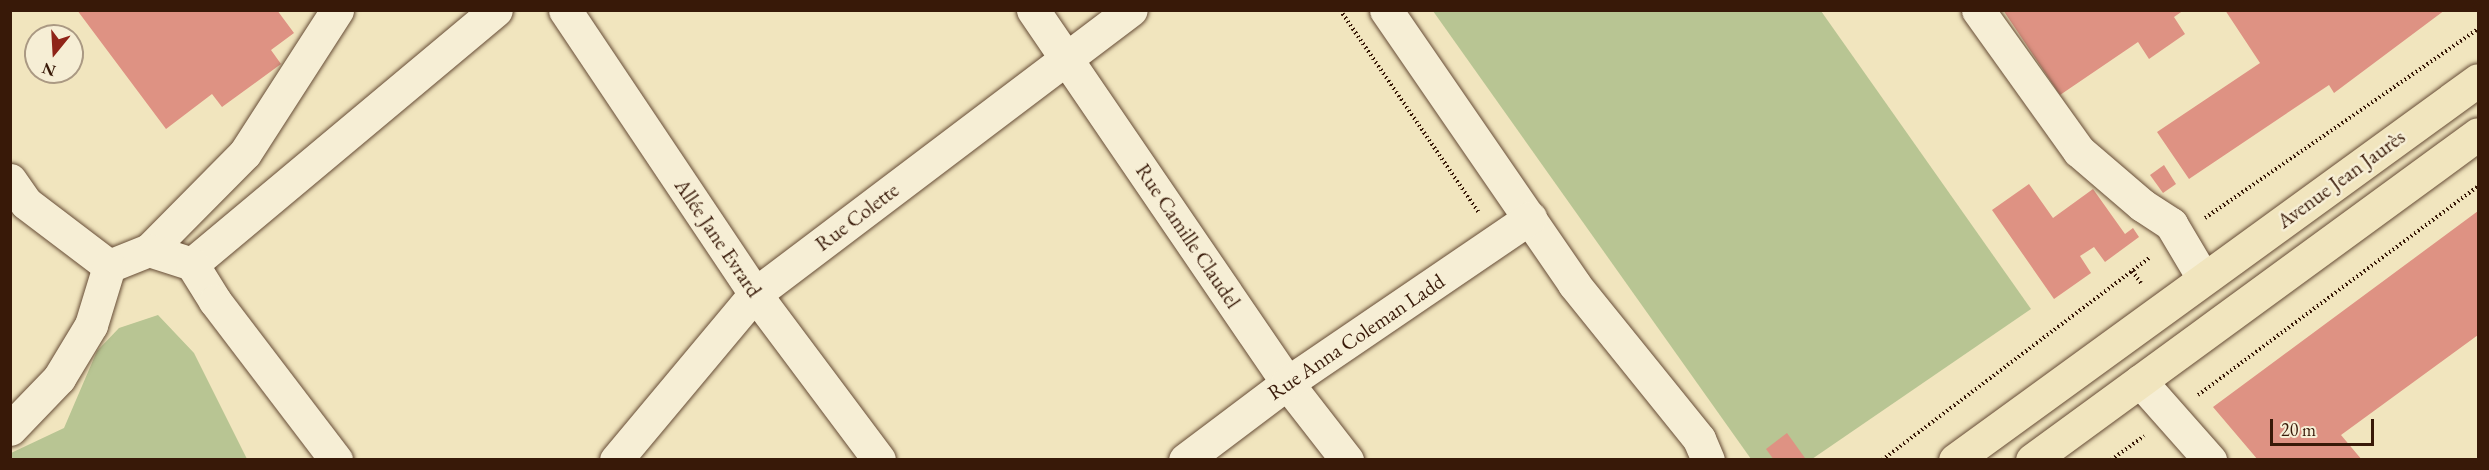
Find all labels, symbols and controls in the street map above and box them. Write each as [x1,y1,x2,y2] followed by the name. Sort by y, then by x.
[24,24,84,84] north arrow
[40,58,58,82] text: N
[2272,124,2410,234] street label: Avenue Jean Jaurès
[1130,159,1246,313] street label: Rue Camille Claudel
[669,174,767,302] street label: Allée Jane Evrard
[810,177,904,257] street label: Rue Colette
[1263,268,1449,406] street label: Rue Anna Coleman Ladd
[2273,407,2376,445] scale bar
[2281,418,2316,441] text: 20 m

